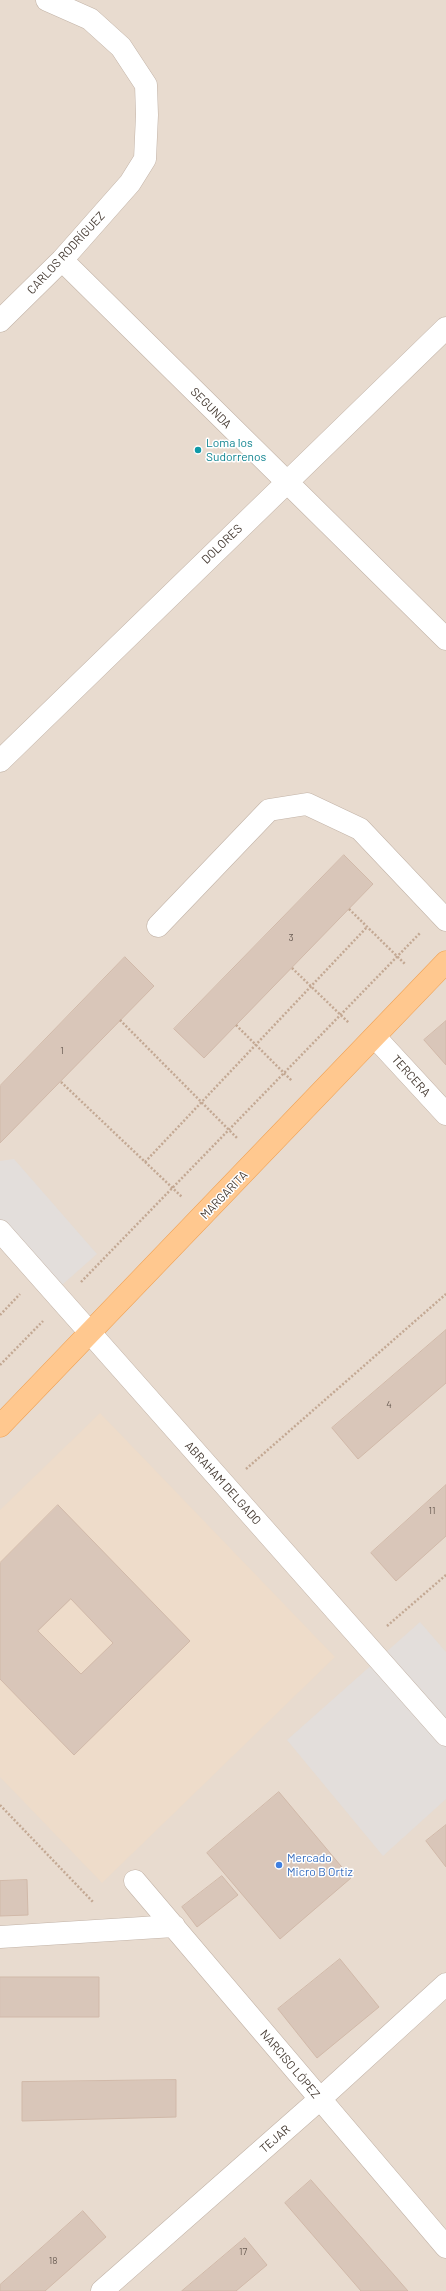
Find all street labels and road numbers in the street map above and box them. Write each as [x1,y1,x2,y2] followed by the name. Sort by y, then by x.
[24,209,108,297] street label: CARLOS RODRÍGUEZ
[188,385,234,431] street label: SEGUNDA
[199,521,245,567] street label: DOLORES
[389,1052,433,1100] street label: TERCERA
[197,1168,251,1222] street label: MARGARITA
[182,1438,264,1528] street label: ABRAHAM DELGADO
[257,2027,323,2101] street label: NARCISO LÓPEZ
[257,2122,293,2156] street label: TEJAR

